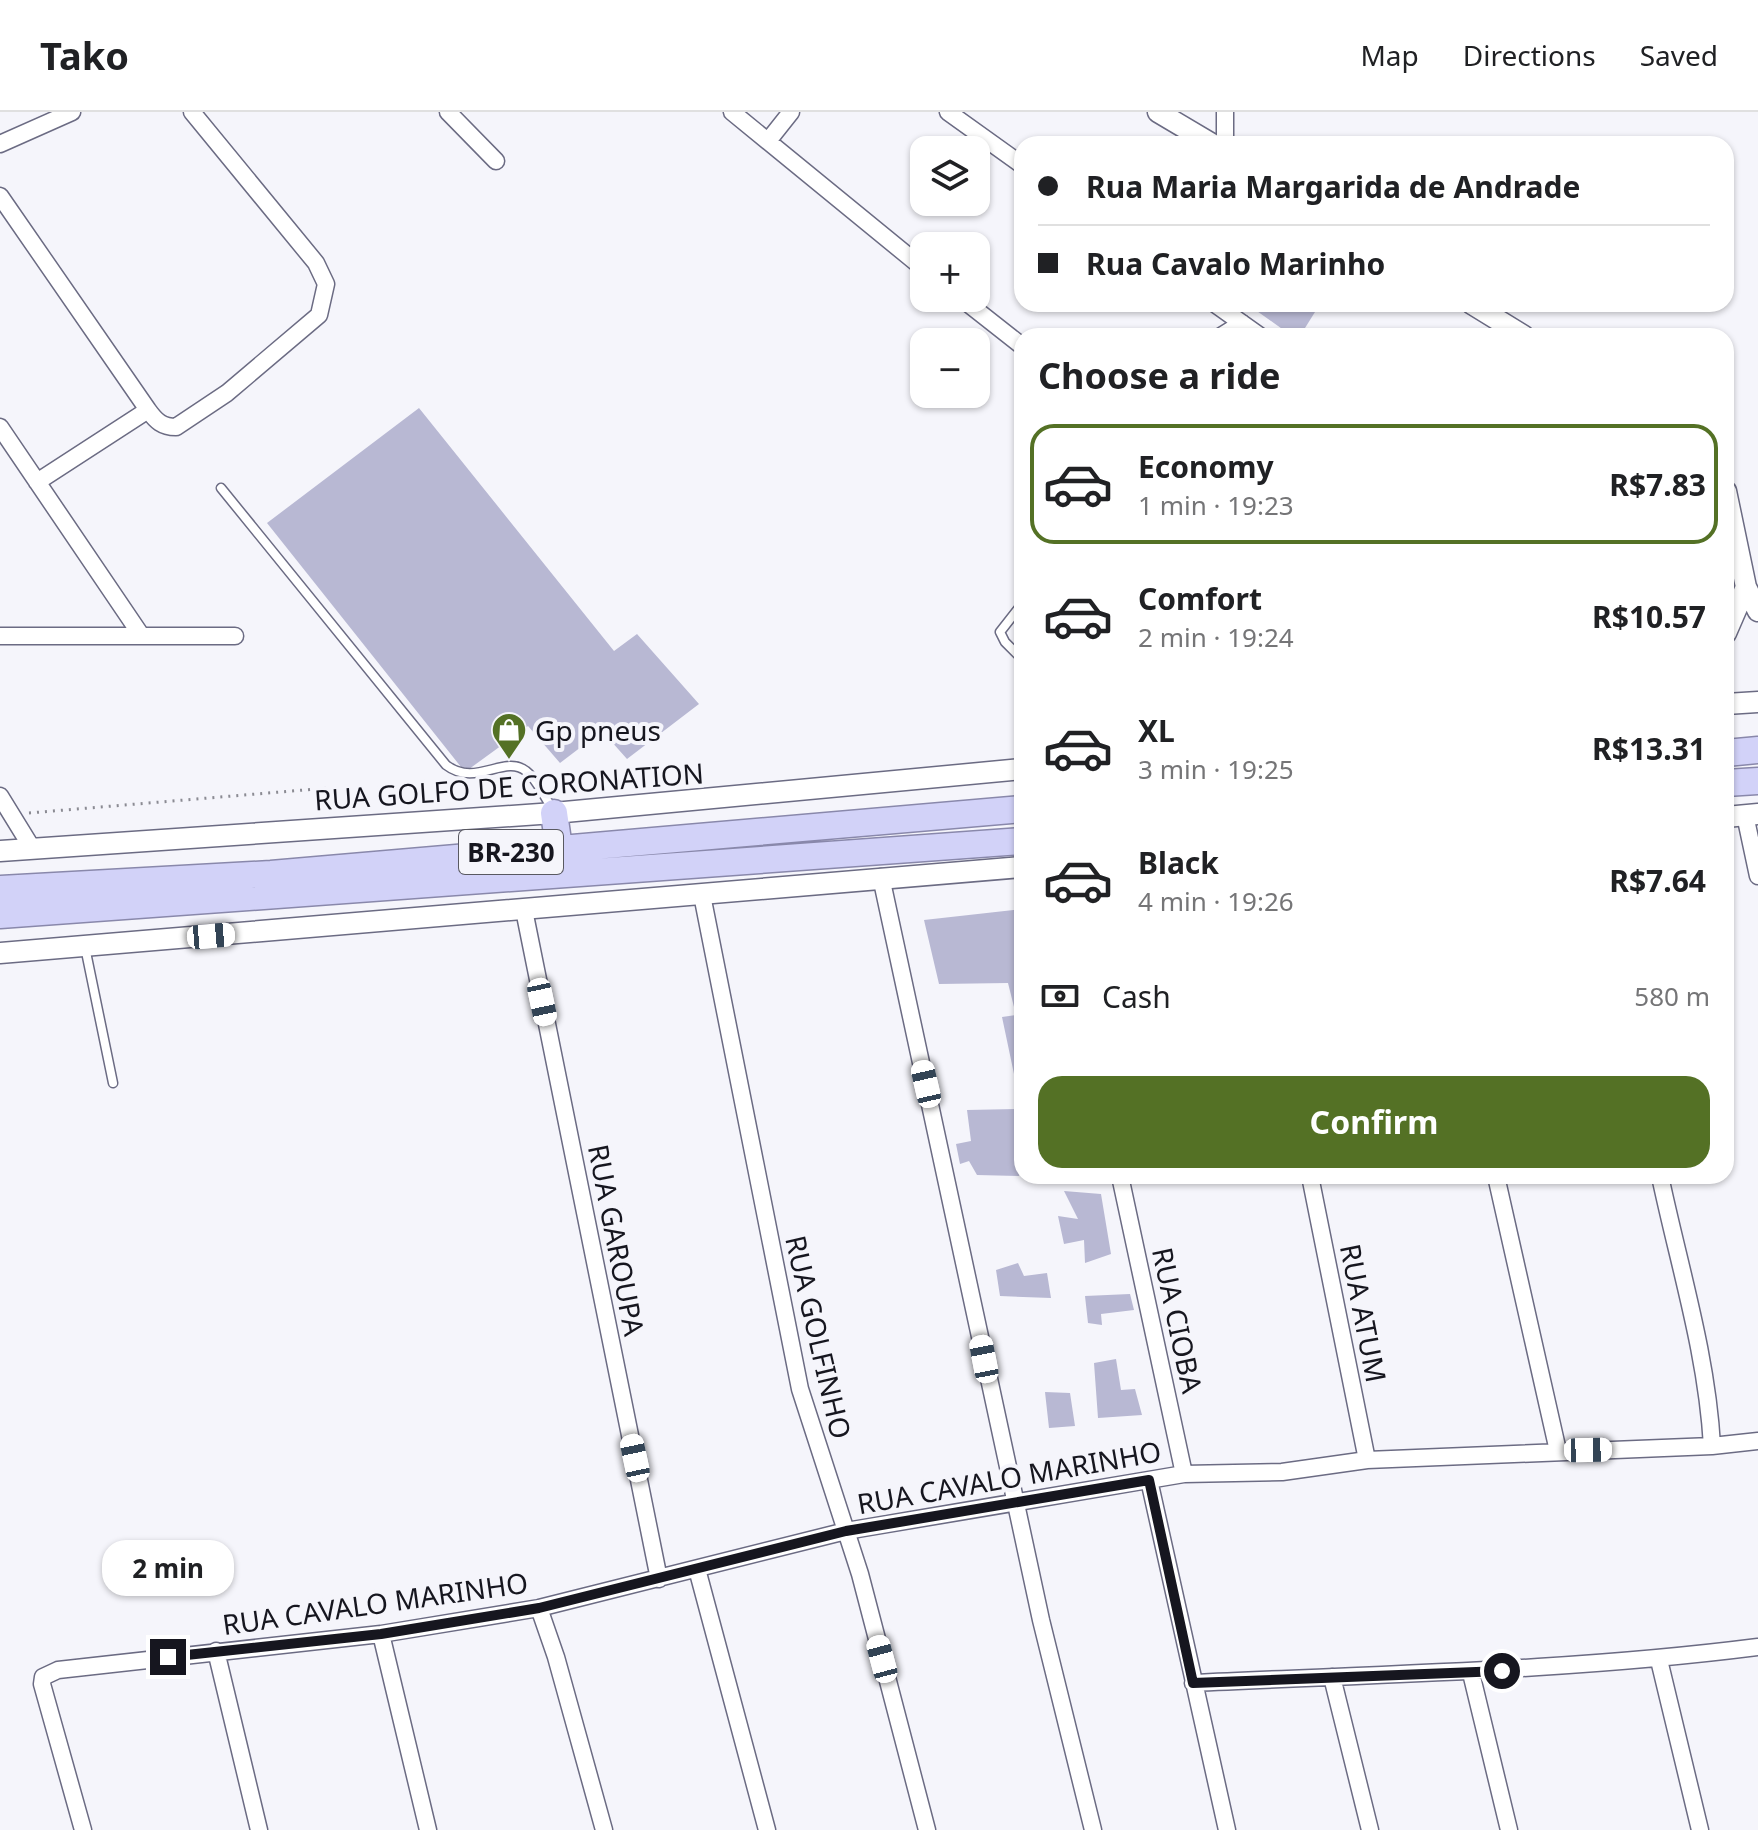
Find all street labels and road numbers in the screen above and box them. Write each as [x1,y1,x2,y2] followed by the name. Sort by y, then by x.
[313,753,705,819] street label: RUA GOLFO DE CORONATION
[459,830,563,874] road number: BR-230
[580,1141,654,1339] street label: RUA GAROUPA
[777,1232,861,1442] street label: RUA GOLFINHO
[1332,1241,1396,1385] street label: RUA ATUM
[1144,1244,1212,1396] street label: RUA CIOBA
[854,1432,1164,1522] street label: RUA CAVALO MARINHO
[220,1563,530,1643] street label: RUA CAVALO MARINHO

